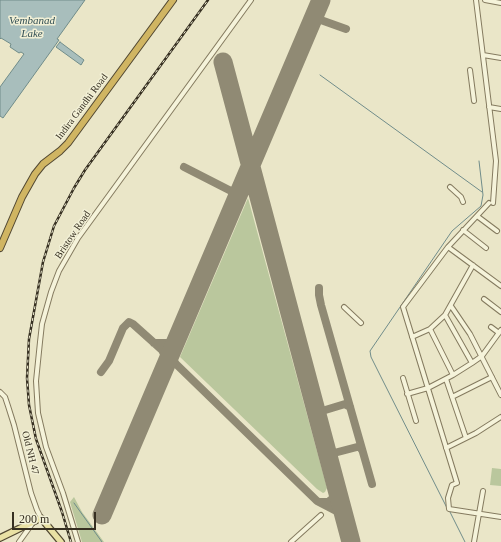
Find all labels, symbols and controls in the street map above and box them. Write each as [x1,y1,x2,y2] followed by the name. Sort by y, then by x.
[9,14,55,40] water label: Vembanad Lake
[53,72,111,142] street label: Indira Gandhi Road
[53,209,93,261] street label: Bristow Road
[19,430,41,476] street label: Old NH 47
[14,504,98,530] scale bar
[19,512,49,526] text: 200 m

